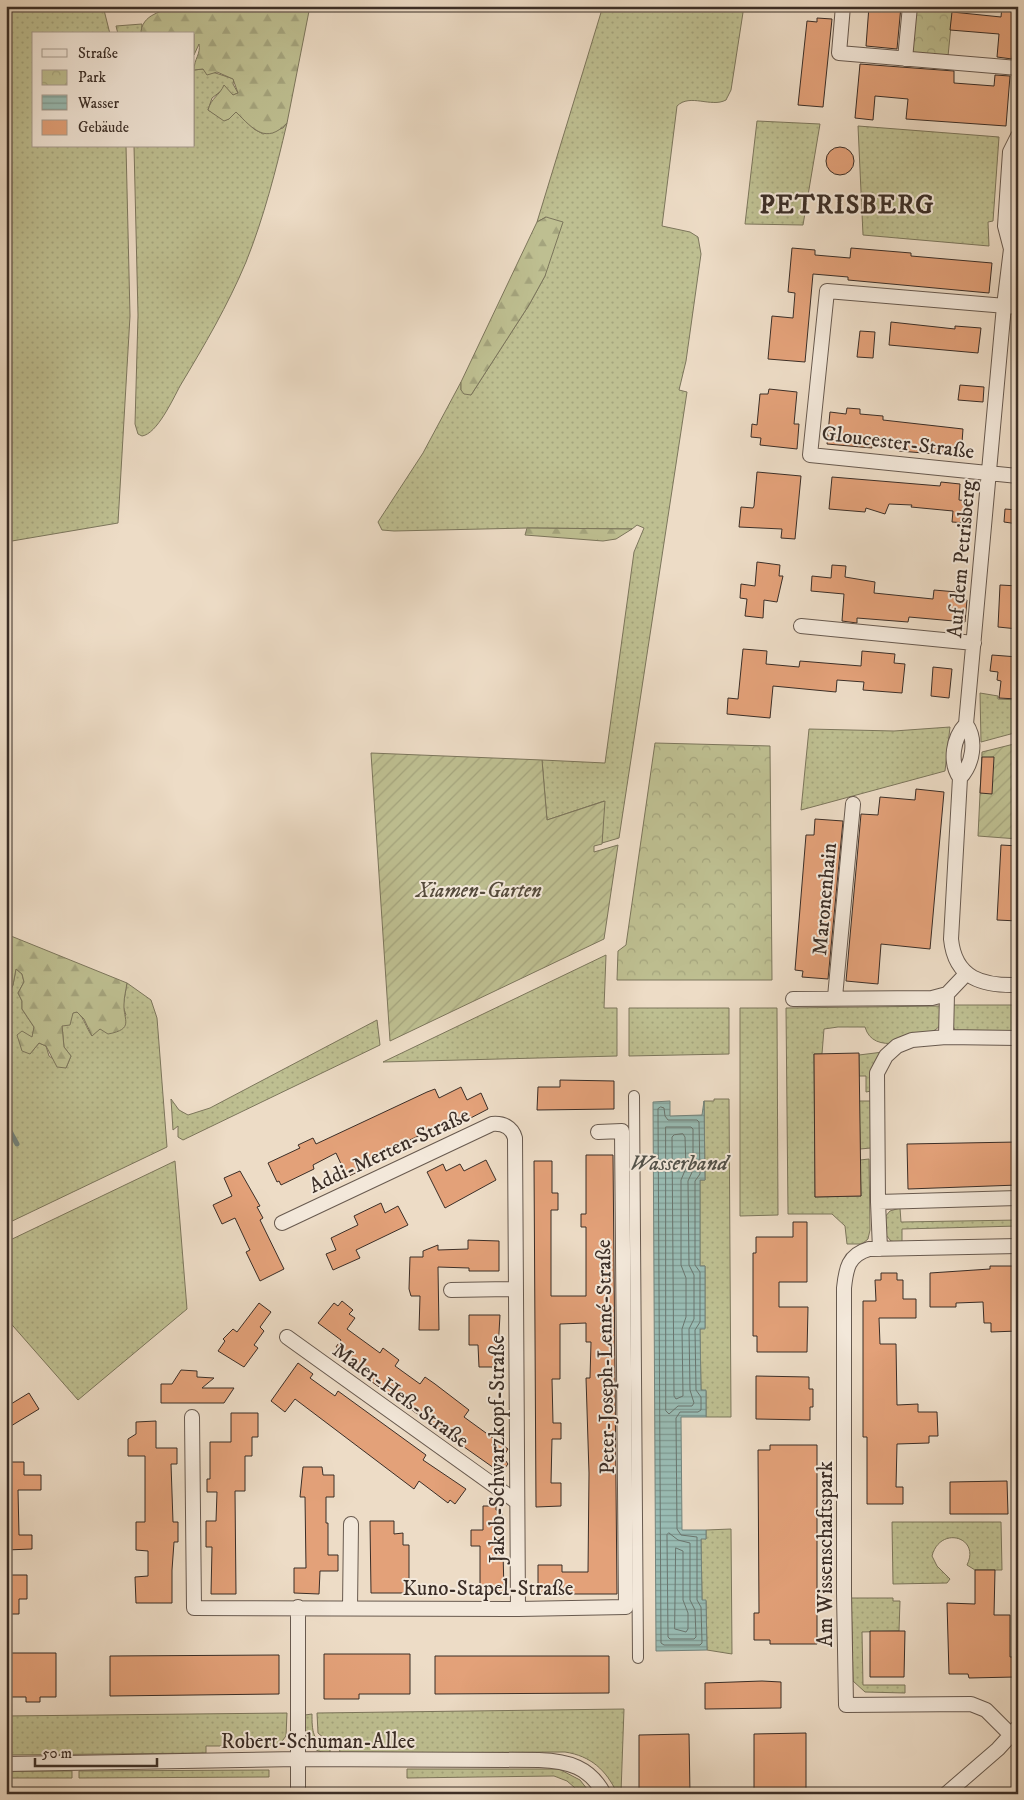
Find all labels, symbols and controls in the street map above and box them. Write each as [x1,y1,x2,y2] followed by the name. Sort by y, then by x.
[32,32,195,148] legend
[78,44,118,63] text: Straße
[78,68,107,87] text: Park
[77,94,119,113] text: Wasser
[78,118,129,137] text: Gebäude
[760,189,934,222] district label: PETRISBERG
[820,421,976,465] street label: Gloucester-Straße
[942,478,982,639] street label: Auf dem Petrisberg
[807,842,843,957] street label: Maronenhain
[414,878,542,904] park label: Xiamen-Garten
[305,1102,474,1200] street label: Addi-Merten-Straße
[630,1150,732,1177] water label: Wasserband
[591,1239,621,1475] street label: Peter-Joseph-Lenné-Straße
[485,1335,511,1565] street label: Jakob-Schwarzkopf-Straße
[327,1338,474,1454] street label: Maler-Heß-Straße
[813,1460,839,1647] street label: Am Wissenschaftspark
[403,1576,574,1602] street label: Kuno-Stapel-Straße
[221,1729,415,1755] street label: Robert-Schuman-Allee
[35,1735,158,1767] scale bar
[42,1744,72,1763] text: 50 m

